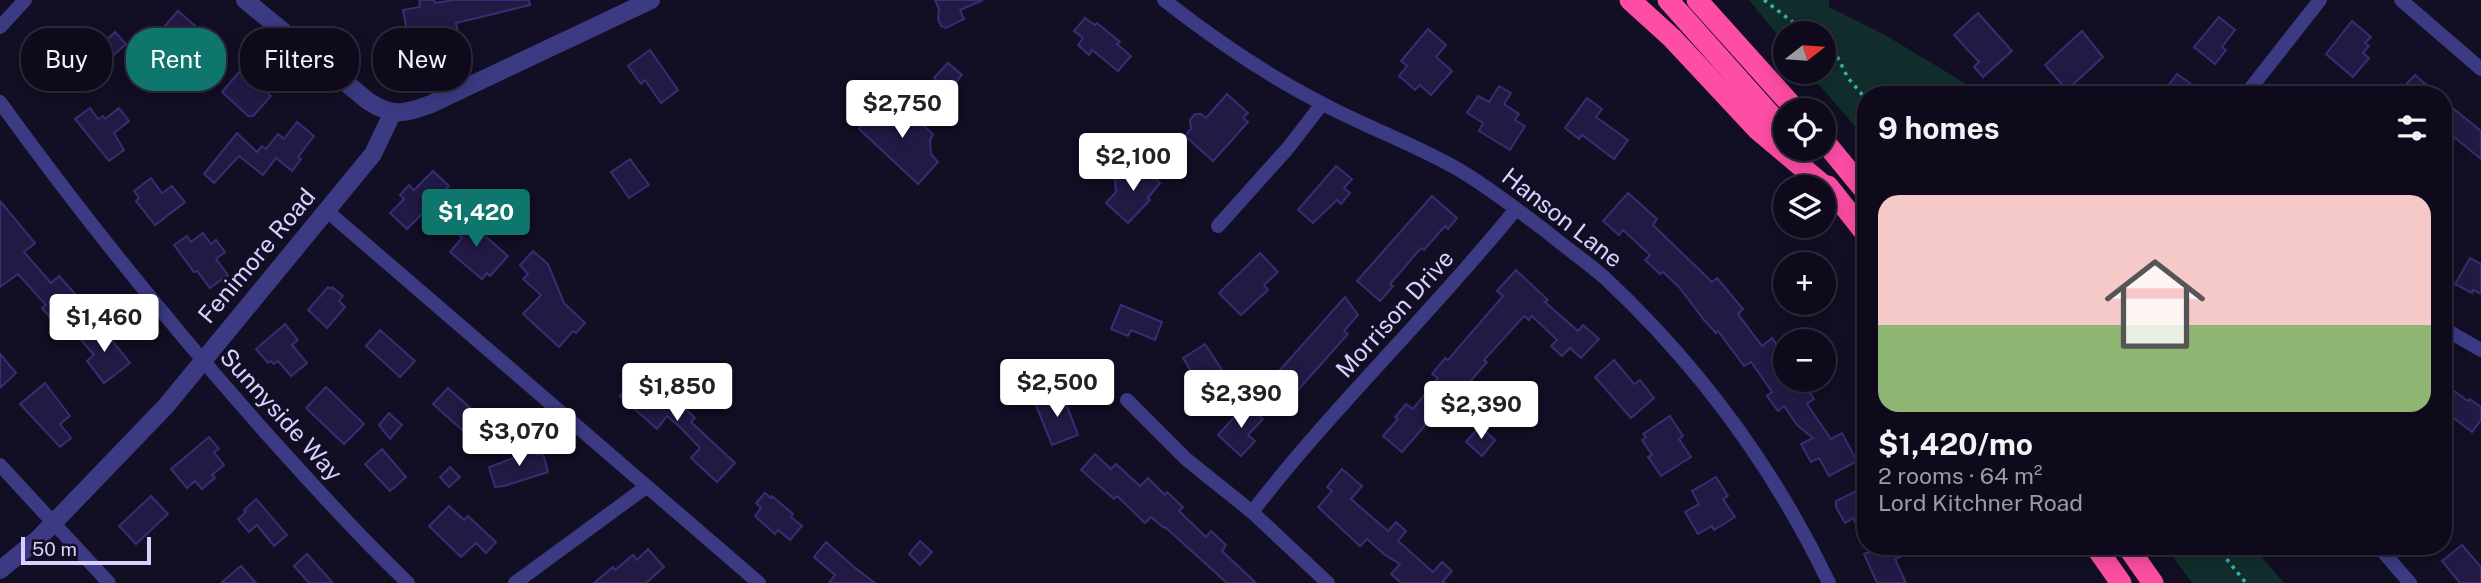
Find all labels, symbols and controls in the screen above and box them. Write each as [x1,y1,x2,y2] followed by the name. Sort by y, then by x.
[1773,21,1836,84] north arrow
[1773,21,1836,392] map controls
[21,28,112,91] chip: Buy
[126,28,226,91] chip: Rent
[240,28,359,91] chip: Filters
[373,28,471,91] chip: New
[845,80,959,140] pin: $2,750
[862,89,942,116] text: $2,750
[1773,98,1836,161] button: locate
[2393,109,2431,147] icon: filters
[1878,110,2000,146] text: 9 homes
[1076,134,1190,193] pin: $2,100
[1095,142,1171,169] text: $2,100
[1497,162,1628,273] street label: Hanson Lane
[1773,175,1836,238] button: layers
[192,182,321,328] street label: Fenimore Road
[419,190,533,249] pin: $1,420
[438,198,514,225] text: $1,420
[2092,241,2218,367] icon: home
[1330,244,1459,383] street label: Morrison Drive
[1773,252,1836,315] button: +
[47,294,161,354] pin: $1,460
[66,303,142,330] text: $1,460
[1773,329,1836,392] button: −
[215,342,349,487] street label: Sunnyside Way
[1000,360,1114,419] pin: $2,500
[620,364,734,423] pin: $1,850
[1016,368,1098,395] text: $2,500
[1184,370,1298,430] pin: $2,390
[638,372,716,399] text: $1,850
[1200,379,1282,406] text: $2,390
[1424,382,1538,441] pin: $2,390
[1440,390,1522,417] text: $2,390
[462,408,576,468] pin: $3,070
[479,417,559,444] text: $3,070
[1878,426,2033,462] text: $1,420/mo
[1878,462,2042,489] text: 2 rooms · 64 m²
[1878,489,2083,516] text: Lord Kitchner Road
[21,534,150,566] scale bar
[32,538,77,560] text: 50 m

